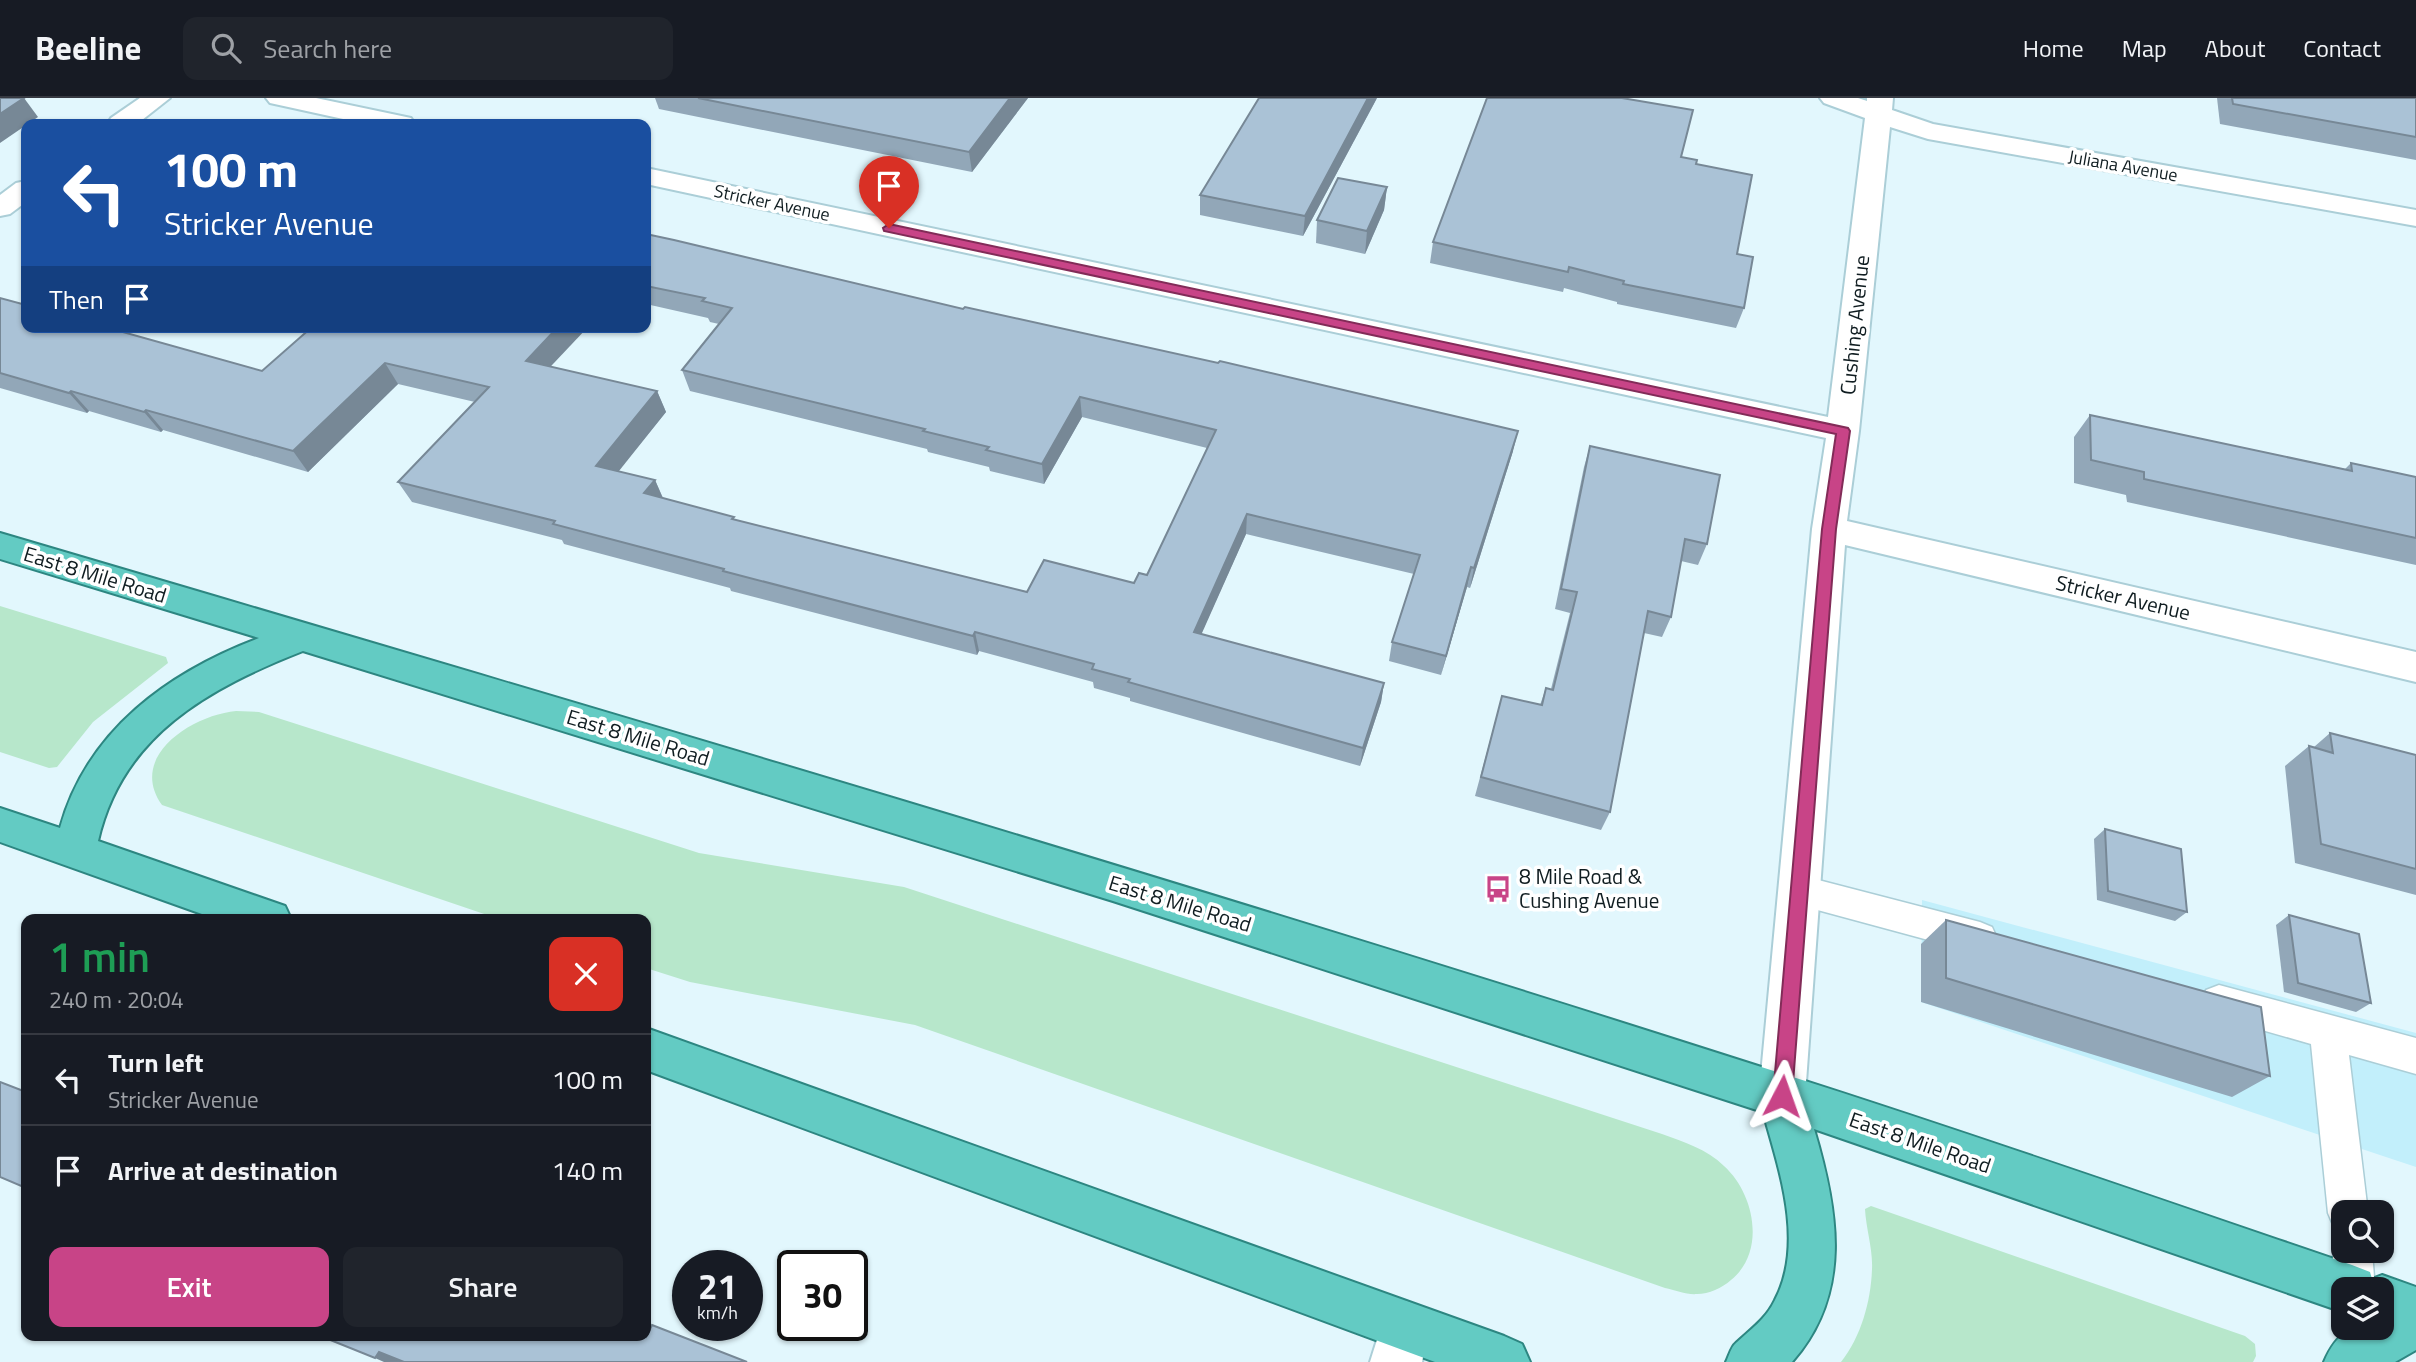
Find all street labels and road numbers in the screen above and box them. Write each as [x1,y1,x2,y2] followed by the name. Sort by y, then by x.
[2066,143,2180,188] street label: Juliana Avenue
[712,177,833,228] street label: Stricker Avenue
[1831,253,1877,396] street label: Cushing Avenue
[20,537,171,611] street label: East 8 Mile Road
[2053,566,2194,628] street label: Stricker Avenue
[563,700,714,774] street label: East 8 Mile Road
[1105,866,1256,940] street label: East 8 Mile Road
[1845,1103,1996,1181] street label: East 8 Mile Road

